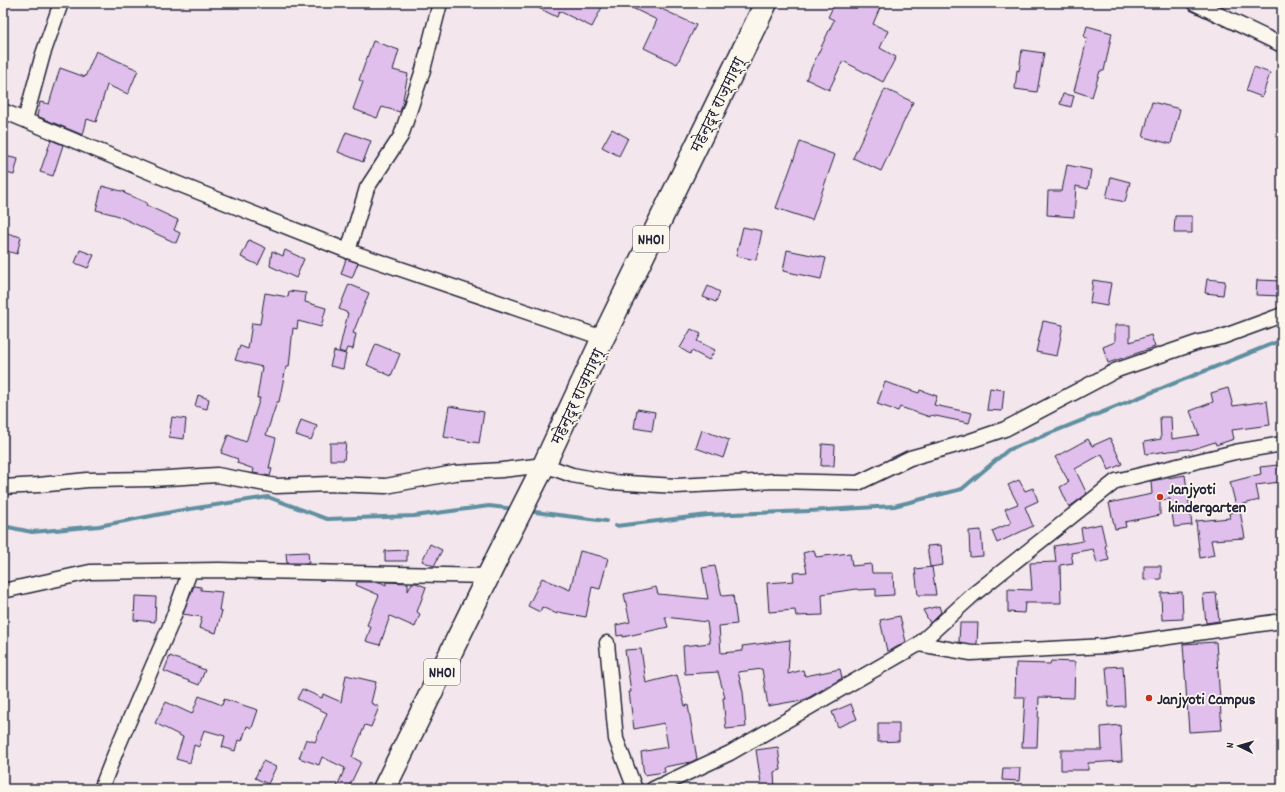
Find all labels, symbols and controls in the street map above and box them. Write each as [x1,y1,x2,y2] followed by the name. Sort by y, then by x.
[685,52,752,158] street label: महेन्द्र राज्मार्ग्
[633,226,669,252] road number: NH01
[546,344,611,450] street label: महेन्द्र राज्मार्ग्
[1168,479,1246,520] place label: Janjyoti kindergarten
[1155,492,1165,502] marker: Janjyoti kindergarten
[424,659,460,685] road number: NH01
[1157,689,1256,712] place label: Janjyoti Campus
[1144,693,1154,703] marker: Janjyoti Campus
[1219,726,1259,766] north arrow
[1223,741,1239,749] text: N

